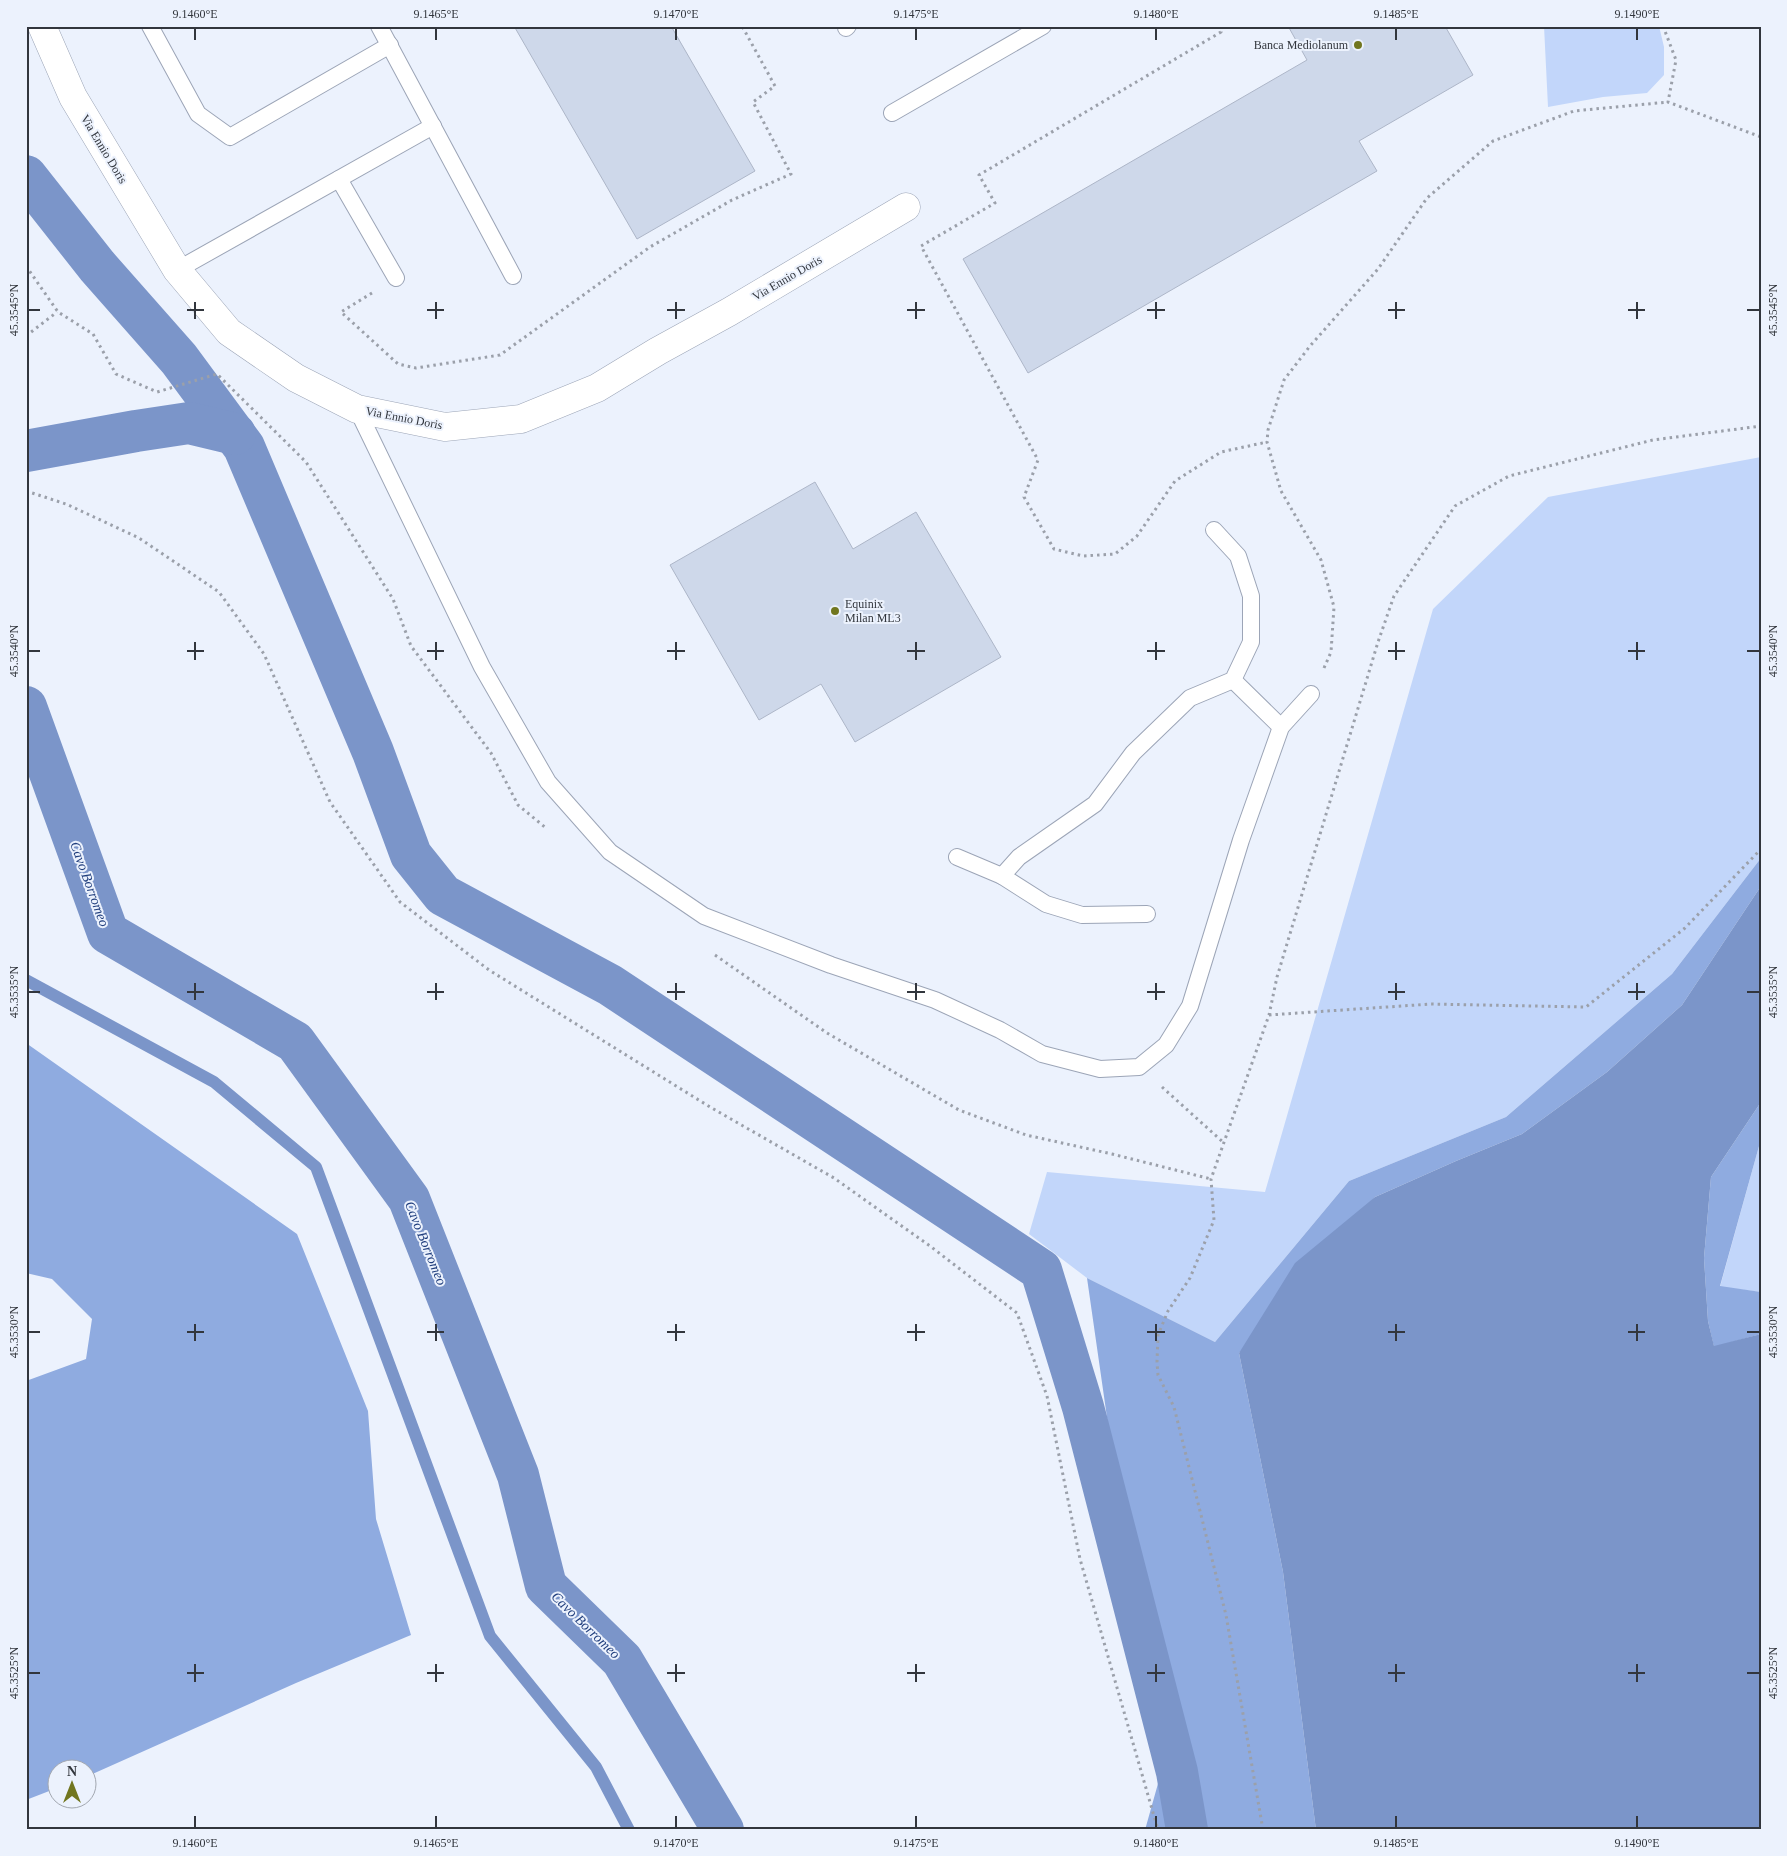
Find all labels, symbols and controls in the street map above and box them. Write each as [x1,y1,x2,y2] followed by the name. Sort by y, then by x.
[172,7,218,21] text: 9.1460°E
[413,7,459,21] text: 9.1465°E
[653,7,699,21] text: 9.1470°E
[893,7,939,21] text: 9.1475°E
[1133,7,1179,21] text: 9.1480°E
[1373,7,1419,21] text: 9.1485°E
[1614,7,1660,21] text: 9.1490°E
[1254,38,1349,52] place label: Banca Mediolanum
[1352,39,1364,51] marker: Banca Mediolanum
[78,112,130,186] street label: Via Ennio Doris
[750,252,825,304] street label: Via Ennio Doris
[7,283,21,336] text: 45.3545°N
[1766,283,1780,336] text: 45.3545°N
[364,404,444,432] street label: Via Ennio Doris
[845,597,901,625] place label: Equinix Milan ML3
[829,605,841,617] marker: Equinix Milan ML3
[7,624,21,677] text: 45.3540°N
[1766,624,1780,677] text: 45.3540°N
[67,840,112,929] water label: Cavo Borromeo
[7,965,21,1018] text: 45.3535°N
[1766,965,1780,1018] text: 45.3535°N
[402,1199,449,1287] water label: Cavo Borromeo
[7,1305,21,1358] text: 45.3530°N
[1766,1305,1780,1358] text: 45.3530°N
[548,1589,623,1662] water label: Cavo Borromeo
[7,1646,21,1699] text: 45.3525°N
[1766,1646,1780,1699] text: 45.3525°N
[48,1758,98,1808] north arrow
[67,1764,77,1779] text: N
[172,1836,218,1850] text: 9.1460°E
[413,1836,459,1850] text: 9.1465°E
[653,1836,699,1850] text: 9.1470°E
[893,1836,939,1850] text: 9.1475°E
[1133,1836,1179,1850] text: 9.1480°E
[1373,1836,1419,1850] text: 9.1485°E
[1614,1836,1660,1850] text: 9.1490°E

